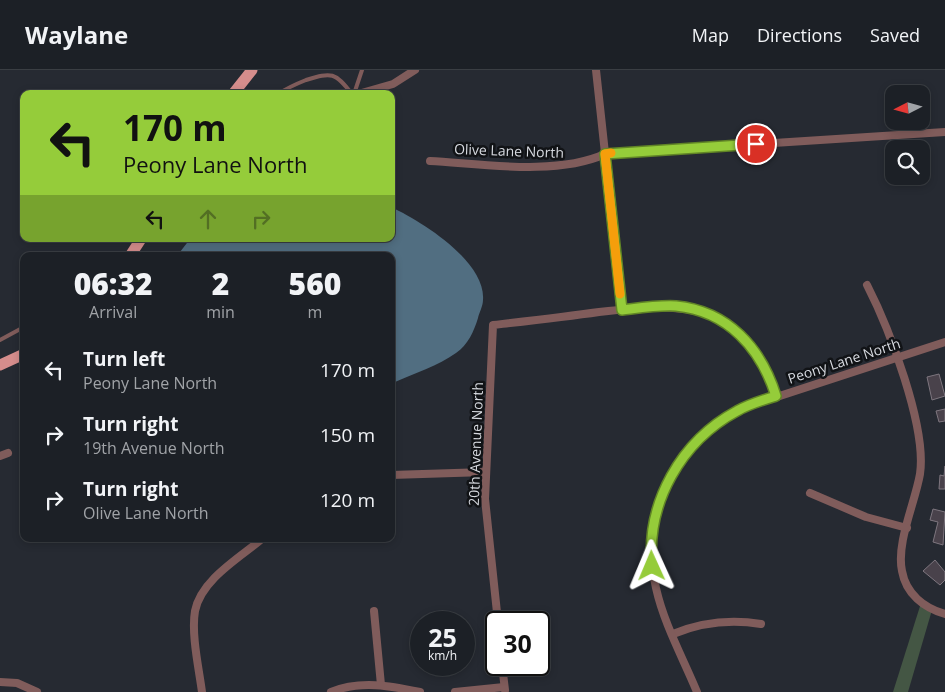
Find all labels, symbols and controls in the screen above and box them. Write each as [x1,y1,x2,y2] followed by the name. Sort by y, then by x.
[25,18,128,51] text: Waylane
[692,23,729,47] text: Map
[757,23,842,47] text: Directions
[870,23,920,47] text: Saved
[885,85,930,130] north arrow
[885,85,930,185] map controls
[123,104,227,151] text: 170 m
[40,110,105,175] icon: left
[735,123,777,165] pin
[742,130,770,158] icon: arrive
[454,139,564,162] street label: Olive Lane North
[885,140,930,185] button: search
[123,149,307,179] text: Peony Lane North
[141,205,169,233] icon: left
[194,205,222,233] icon: ahead
[247,205,275,233] icon: right
[74,263,153,304] text: 06:32
[212,263,229,304] text: 2
[289,263,341,304] text: 560
[89,301,137,323] text: Arrival
[206,301,235,323] text: min
[308,301,322,323] text: m
[785,333,903,388] street label: Peony Lane North
[83,346,165,372] text: Turn left
[40,356,68,384] icon: left
[320,357,375,383] text: 170 m
[83,372,217,394] text: Peony Lane North
[464,382,487,506] street label: 20th Avenue North
[83,411,178,437] text: Turn right
[40,421,68,449] icon: right
[320,422,375,448] text: 150 m
[83,437,225,459] text: 19th Avenue North
[83,476,178,502] text: Turn right
[40,486,68,514] icon: right
[320,487,375,513] text: 120 m
[83,502,209,524] text: Olive Lane North
[625,539,677,591] position arrow
[485,611,550,676] speed limit sign: 30
[428,620,457,654] text: 25
[428,647,457,664] text: km/h

